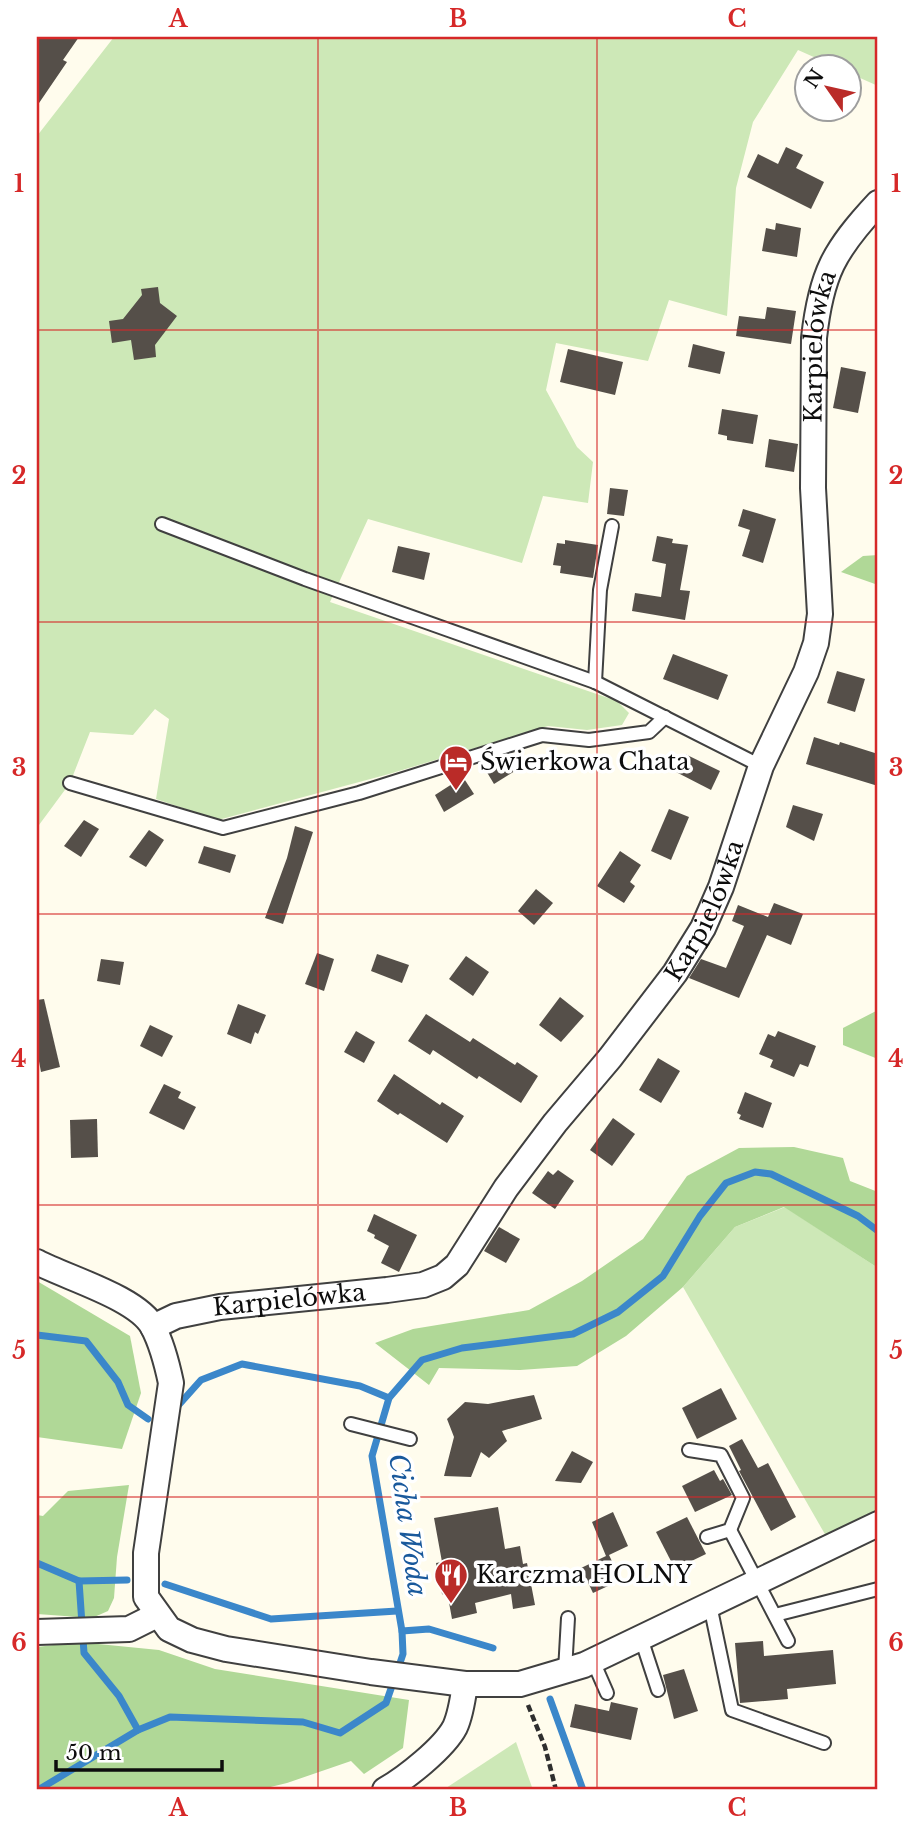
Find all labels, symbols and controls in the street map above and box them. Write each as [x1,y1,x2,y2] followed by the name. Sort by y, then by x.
[168,5,189,33] text: A
[449,5,467,33] text: B
[728,5,746,33] text: C
[792,52,862,122] north arrow
[800,65,829,93] text: N
[14,170,24,198] text: 1
[891,170,901,198] text: 1
[798,265,842,423] street label: Karpielówka
[12,462,26,490] text: 2
[889,462,903,490] text: 2
[437,743,475,792] hotel icon: Świerkowa Chata
[480,746,690,776] place label: Świerkowa Chata
[12,754,26,782] text: 3
[889,754,903,782] text: 3
[659,836,750,986] street label: Karpielówka
[11,1045,27,1073] text: 4
[888,1045,904,1073] text: 4
[212,1277,368,1322] street label: Karpielówka
[12,1337,26,1365] text: 5
[889,1337,903,1365] text: 5
[382,1452,434,1598] water label: Cicha Woda
[432,1556,470,1605] restaurant icon: Karczma HOLNY
[476,1560,692,1589] place label: Karczma HOLNY
[11,1629,27,1657] text: 6
[888,1629,904,1657] text: 6
[56,1729,222,1773] scale bar
[66,1740,122,1766] text: 50 m
[168,1794,189,1822] text: A
[449,1794,467,1822] text: B
[728,1794,746,1822] text: C

